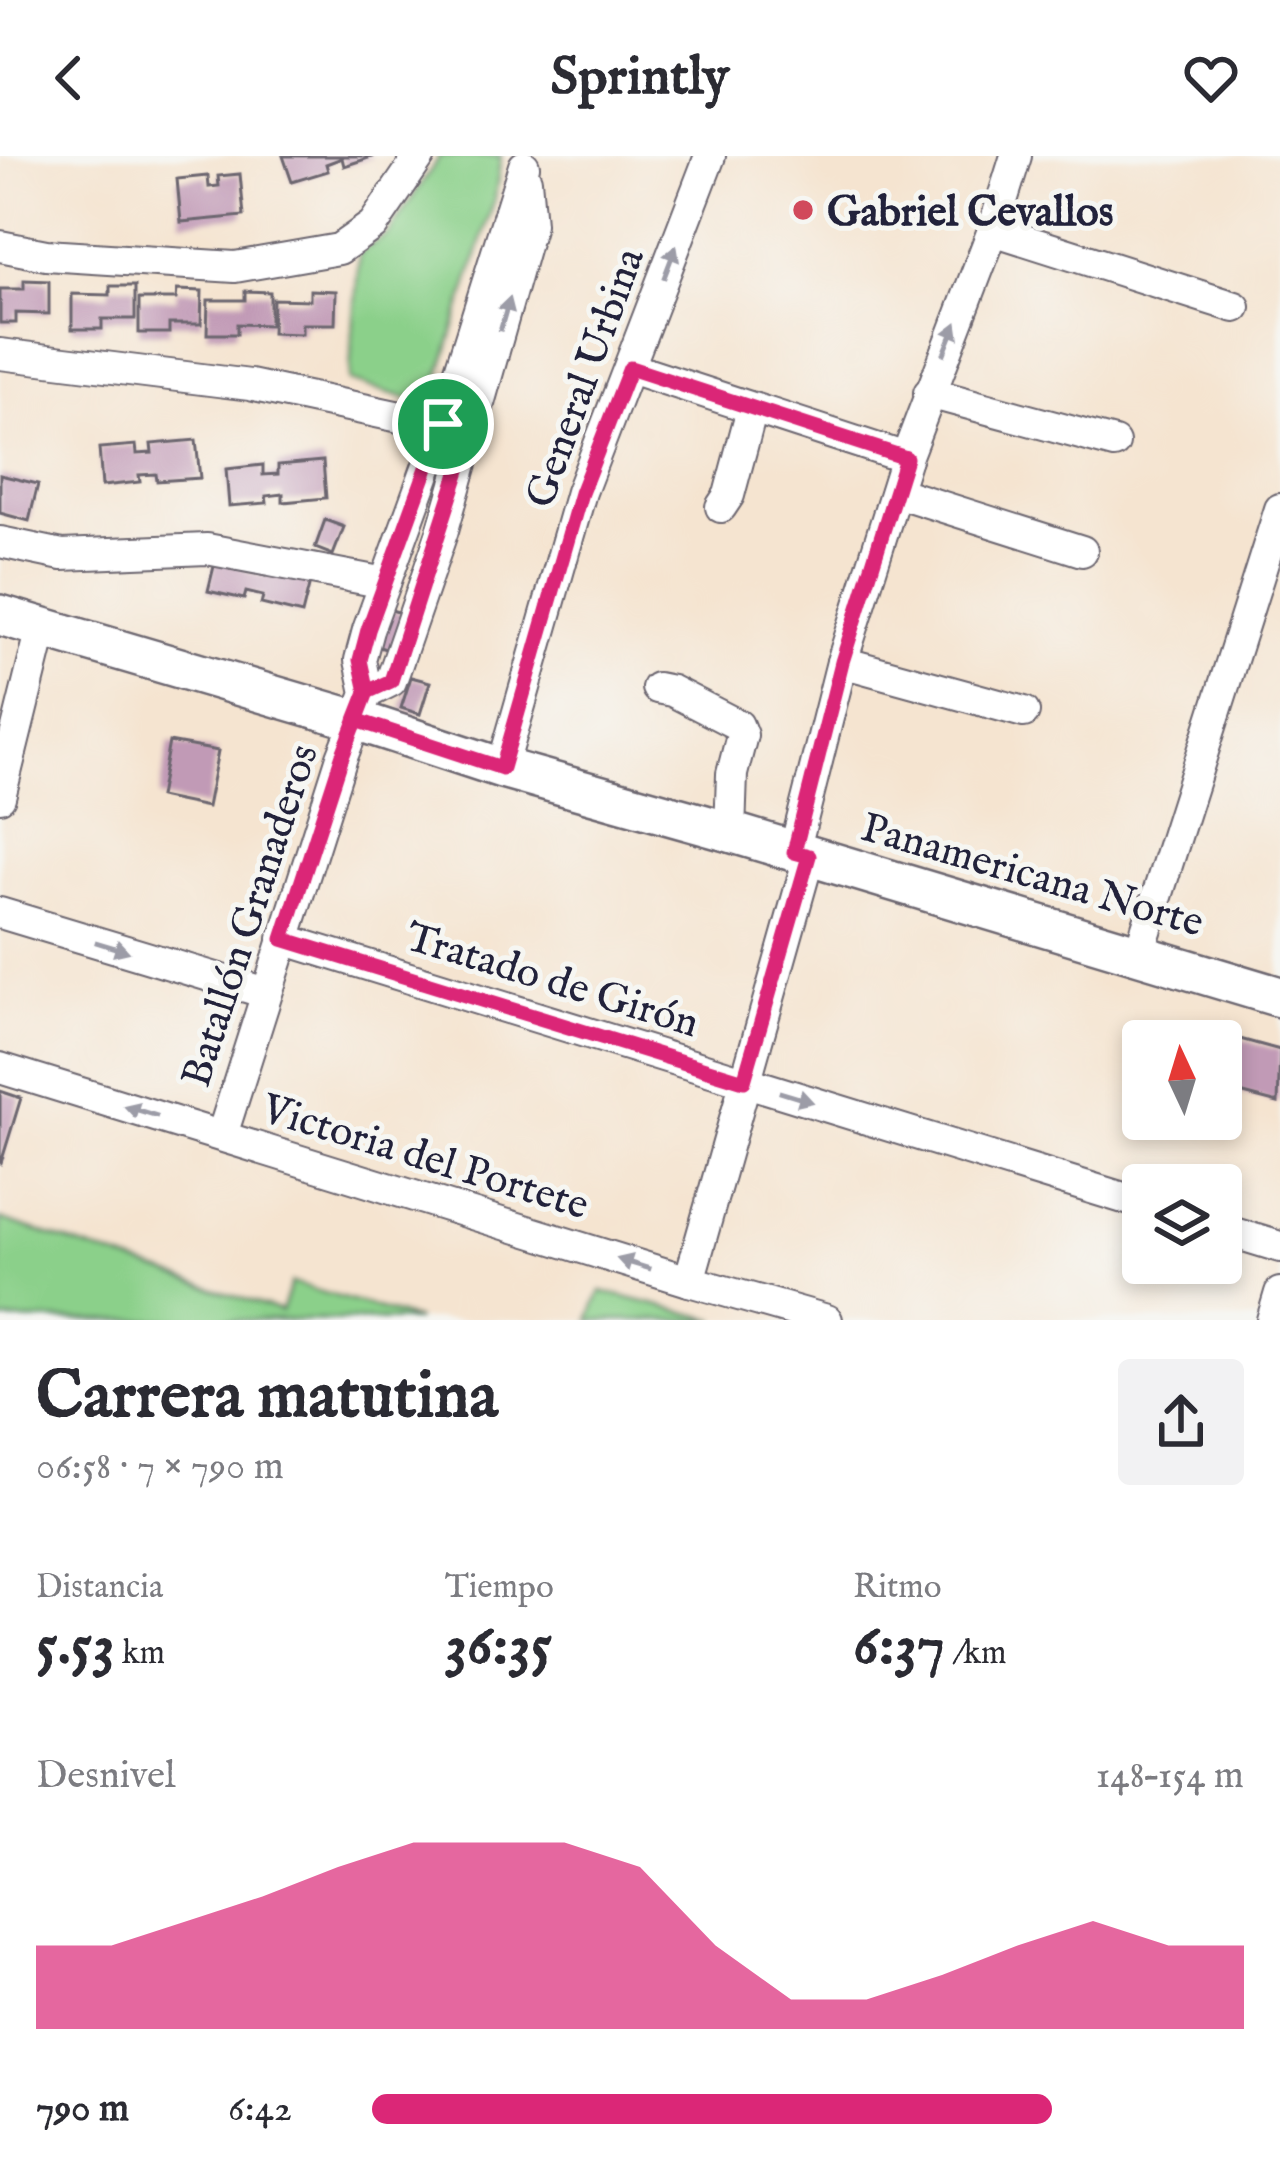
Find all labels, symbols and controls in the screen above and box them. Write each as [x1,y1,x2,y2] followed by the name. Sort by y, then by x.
[551,44,729,113] text: Sprintly
[36,45,102,111] icon: back
[1178,45,1244,111] icon: heart
[827,187,1113,240] place label: Gabriel Cevallos
[790,197,816,223] marker: Gabriel Cevallos
[515,240,658,515] street label: General Urbina
[662,244,681,280] one-way arrow
[496,295,515,332] one-way arrow
[941,320,960,356] one-way arrow
[392,373,494,475] pin
[410,391,476,457] icon: arrive
[171,738,332,1094] street label: Batallón Granaderos
[855,802,1209,951] street label: Panamericana Norte
[399,912,705,1051] street label: Tratado de Girón
[94,939,131,957] one-way arrow
[1122,1020,1242,1140] north arrow
[1122,1020,1242,1284] map controls
[254,1083,595,1233] street label: Victoria del Portete
[778,1089,815,1107] one-way arrow
[122,1101,159,1119] one-way arrow
[1122,1164,1242,1284] button: layers
[615,1254,652,1272] one-way arrow
[36,1356,498,1440] text: Carrera matutina
[1118,1359,1244,1485] button: share
[36,1443,284,1492] text: 06:58 · 7 × 790 m
[36,1567,163,1609] text: Distancia
[445,1567,554,1609] text: Tiempo
[853,1567,941,1609] text: Ritmo
[36,1609,115,1685] text: 5.53
[445,1609,552,1685] text: 36:35
[853,1609,945,1685] text: 6:37
[115,1633,165,1675] text: km
[945,1633,1007,1675] text: /km
[36,1752,176,1801] text: Desnivel
[1096,1752,1244,1801] text: 148–154 m
[36,2085,129,2134] text: 790 m
[228,2085,292,2134] text: 6:42

